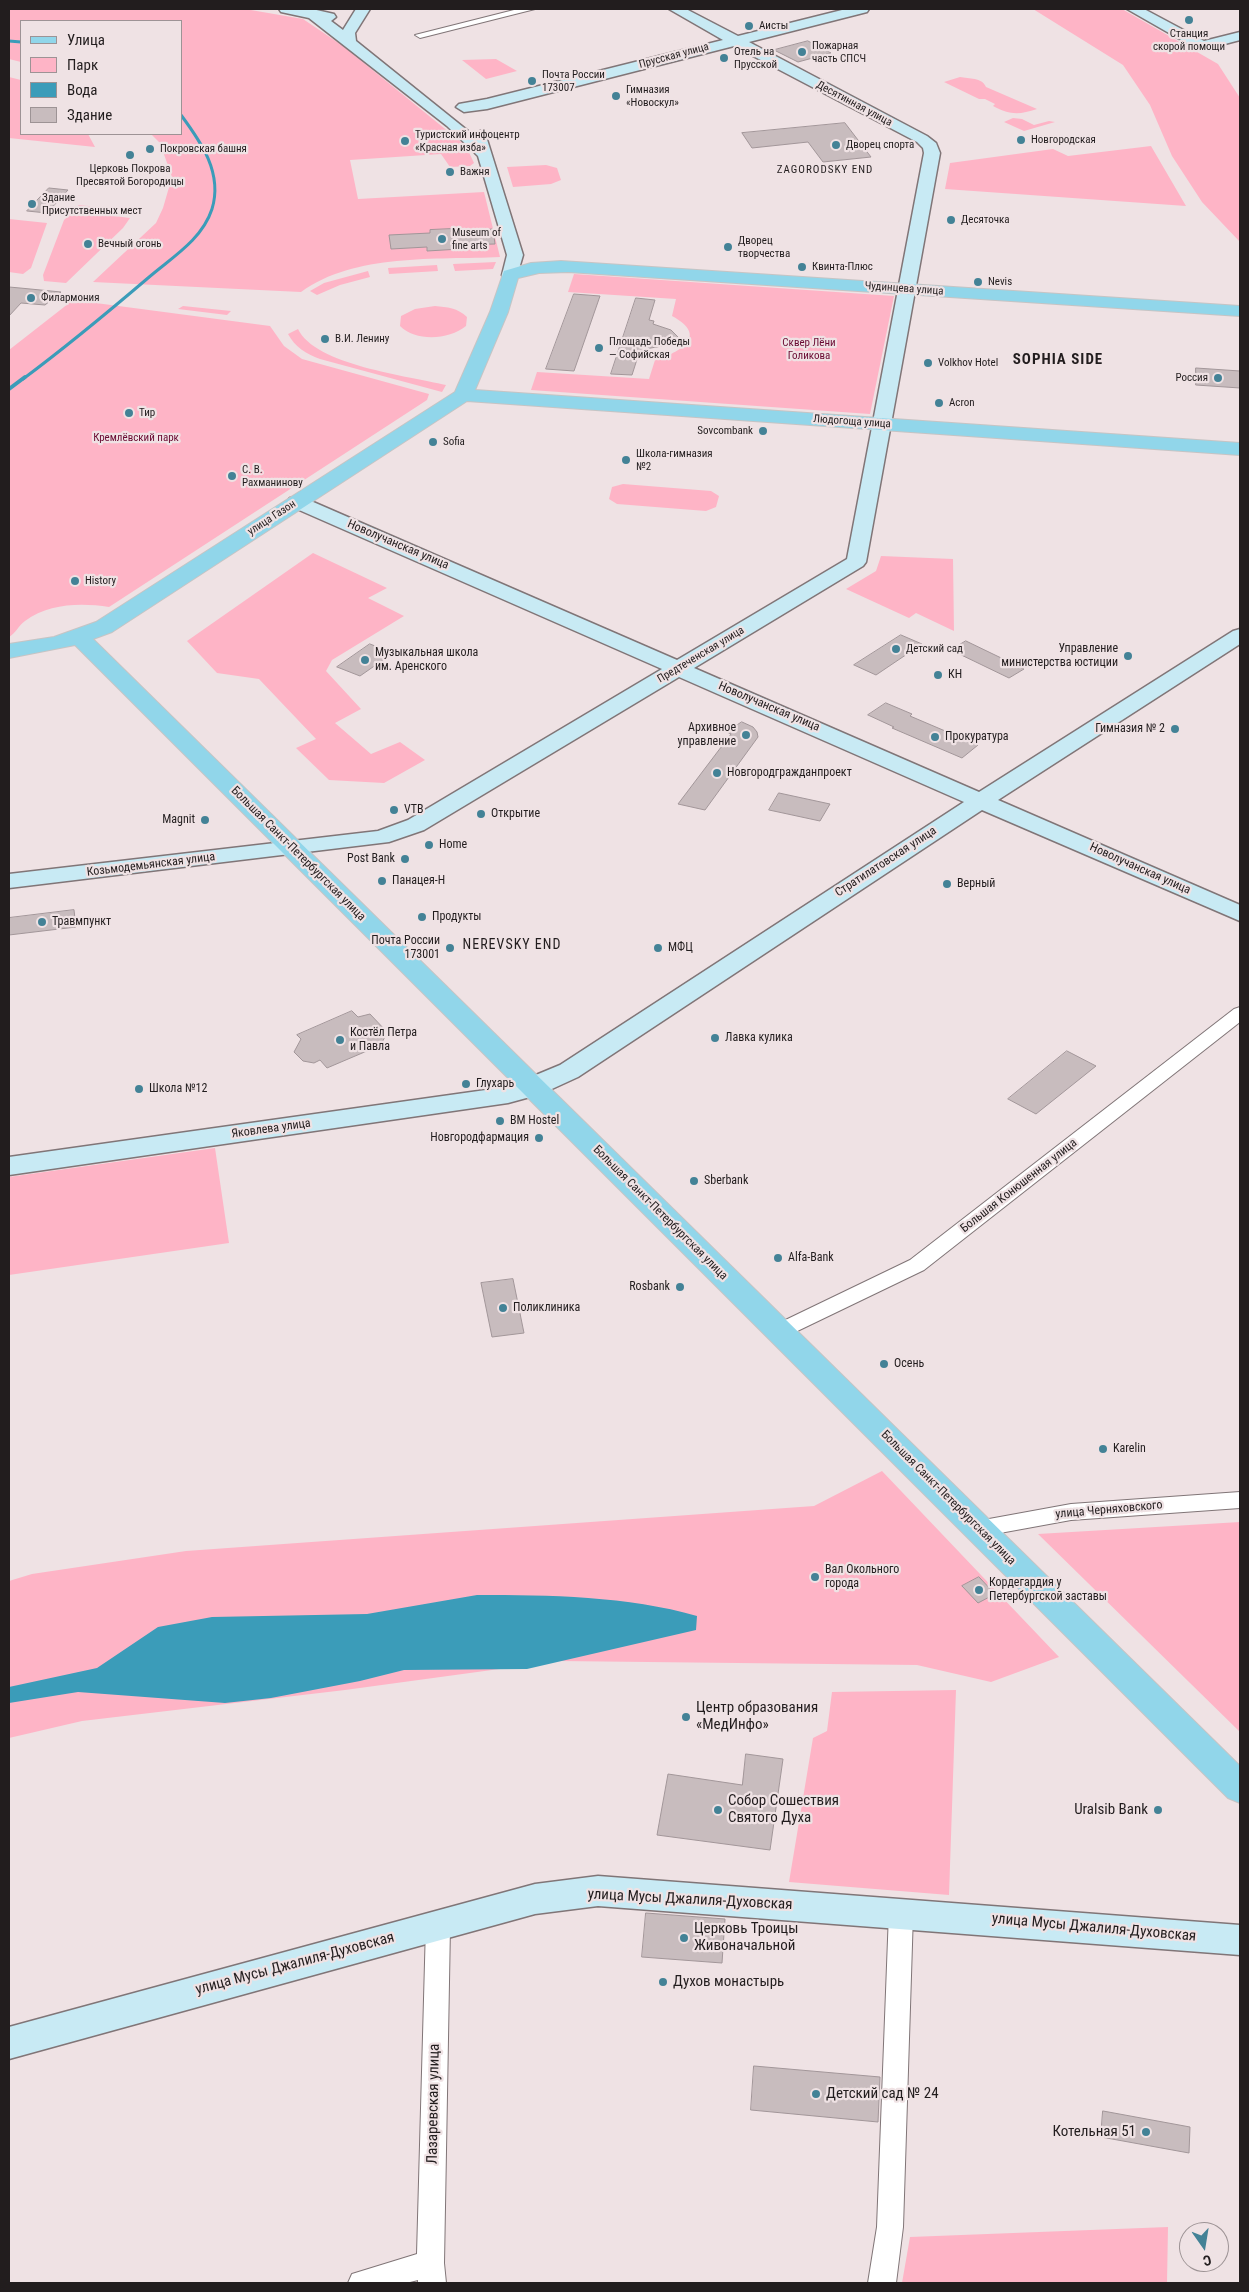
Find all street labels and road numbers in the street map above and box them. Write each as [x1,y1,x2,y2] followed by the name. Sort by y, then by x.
[638,40,710,72] street label: Прусская улица
[814,78,894,130] street label: Десятинная улица
[864,280,944,298] street label: Чудинцева улица
[813,413,891,431] street label: Людогоща улица
[245,498,299,538] street label: улица Газон
[345,517,451,573] street label: Новолучанская улица
[655,624,747,686] street label: Предтеченская улица
[716,679,822,735] street label: Новолучанская улица
[228,784,368,924] street label: Большая Санкт-Петербургская улица
[833,824,939,900] street label: Стратилатовская улица
[1087,840,1193,898] street label: Новолучанская улица
[86,850,216,880] street label: Козьмодемьянская улица
[230,1116,312,1142] street label: Яковлева улица
[958,1136,1080,1236] street label: Большая Конюшенная улица
[590,1143,730,1283] street label: Большая Санкт-Петербургская улица
[878,1428,1018,1568] street label: Большая Санкт-Петербургская улица
[1055,1498,1163,1522] street label: улица Черняховского
[587,1886,793,1914] street label: улица Мусы Джалиля-Духовская
[991,1910,1197,1946] street label: улица Мусы Джалиля-Духовская
[194,1929,396,1999] street label: улица Мусы Джалиля-Духовская
[424,2044,444,2164] street label: Лазаревская улица

